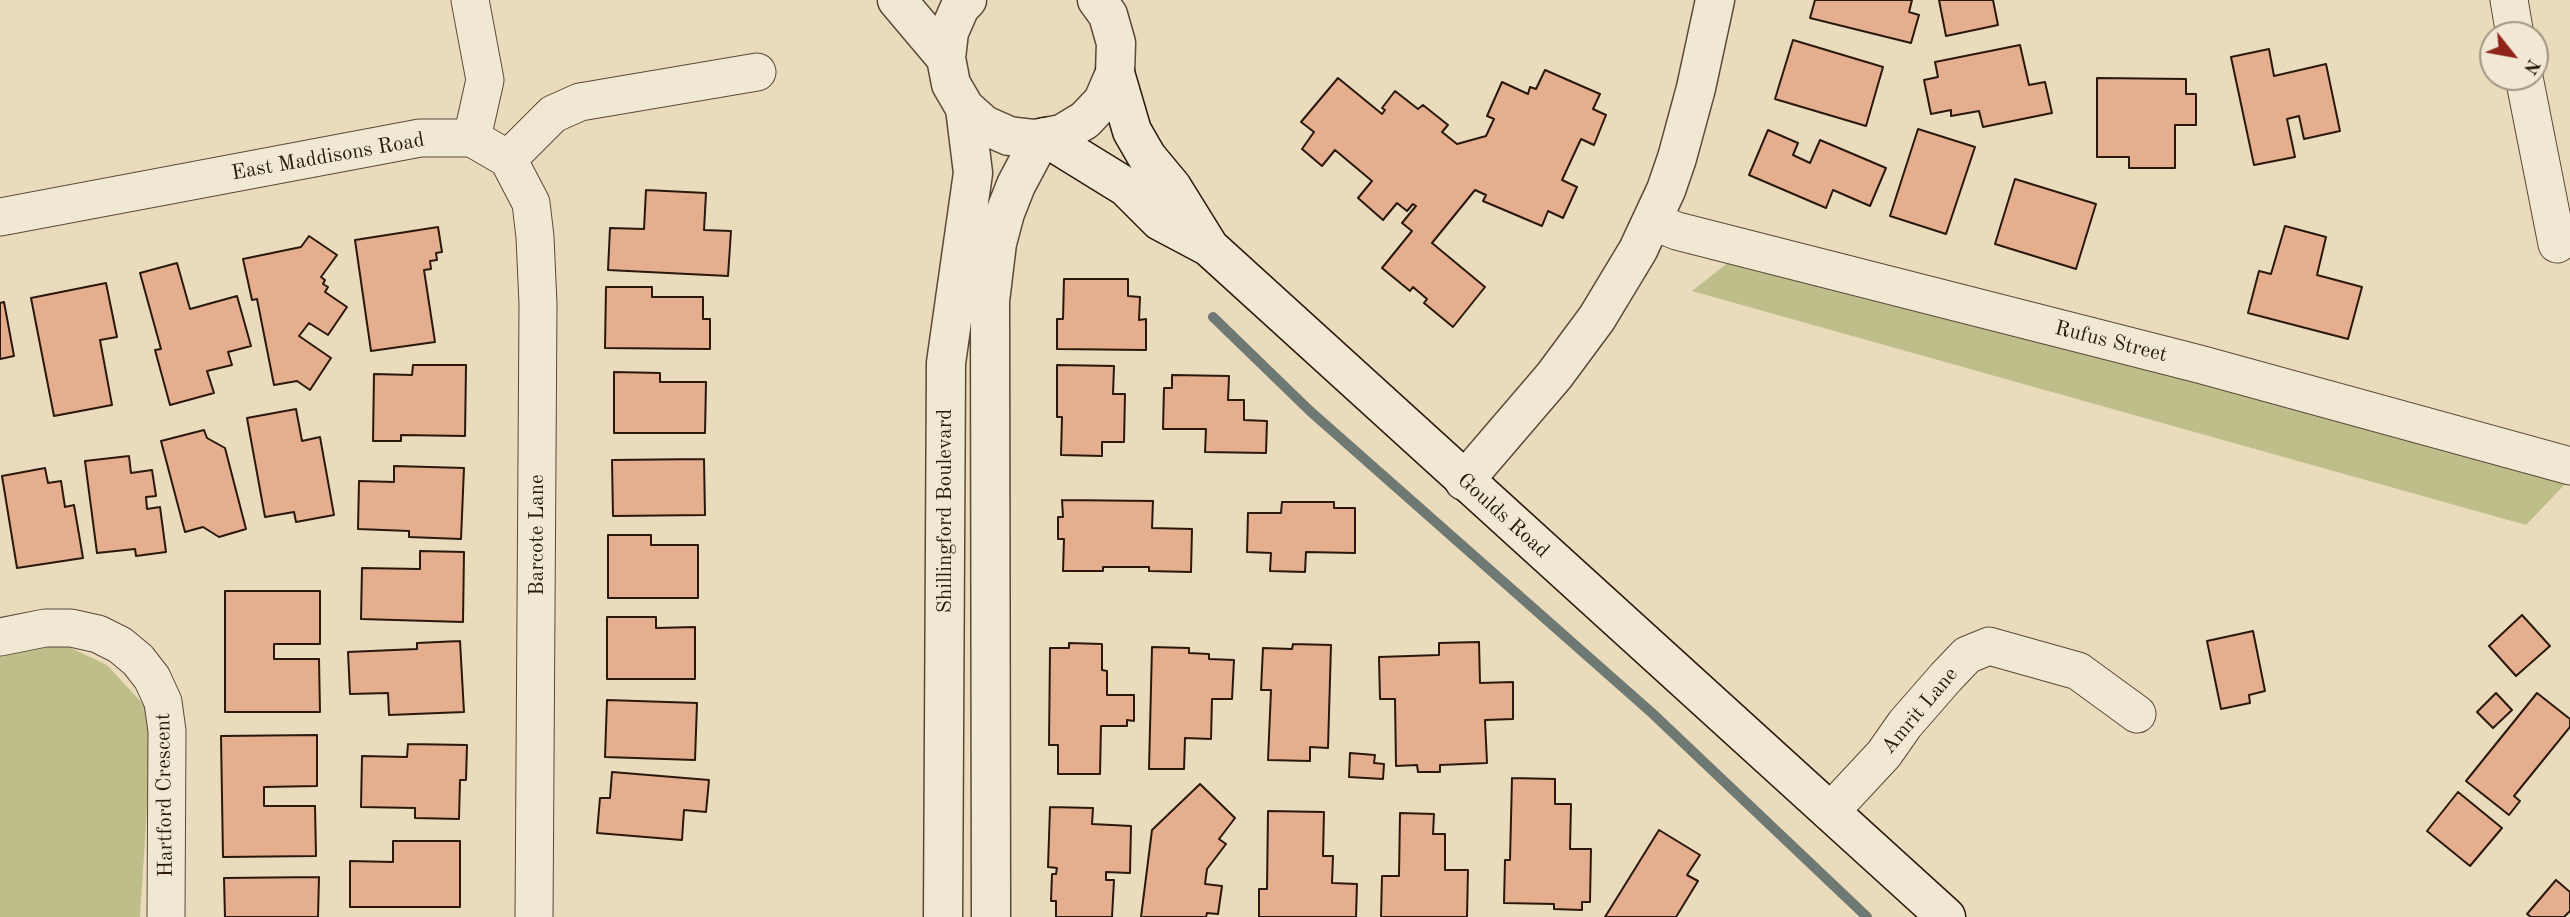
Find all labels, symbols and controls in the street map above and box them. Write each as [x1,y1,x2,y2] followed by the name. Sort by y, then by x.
[2479,21,2549,91] north arrow
[2519,55,2543,77] text: N
[230,128,426,186] street label: East Maddisons Road
[2052,316,2170,368] street label: Rufus Street
[932,409,958,613] street label: Shillingford Boulevard
[1452,468,1554,564] street label: Goulds Road
[524,474,550,596] street label: Barcote Lane
[1876,662,1964,760] street label: Amrit Lane
[151,712,179,878] street label: Hartford Crescent

